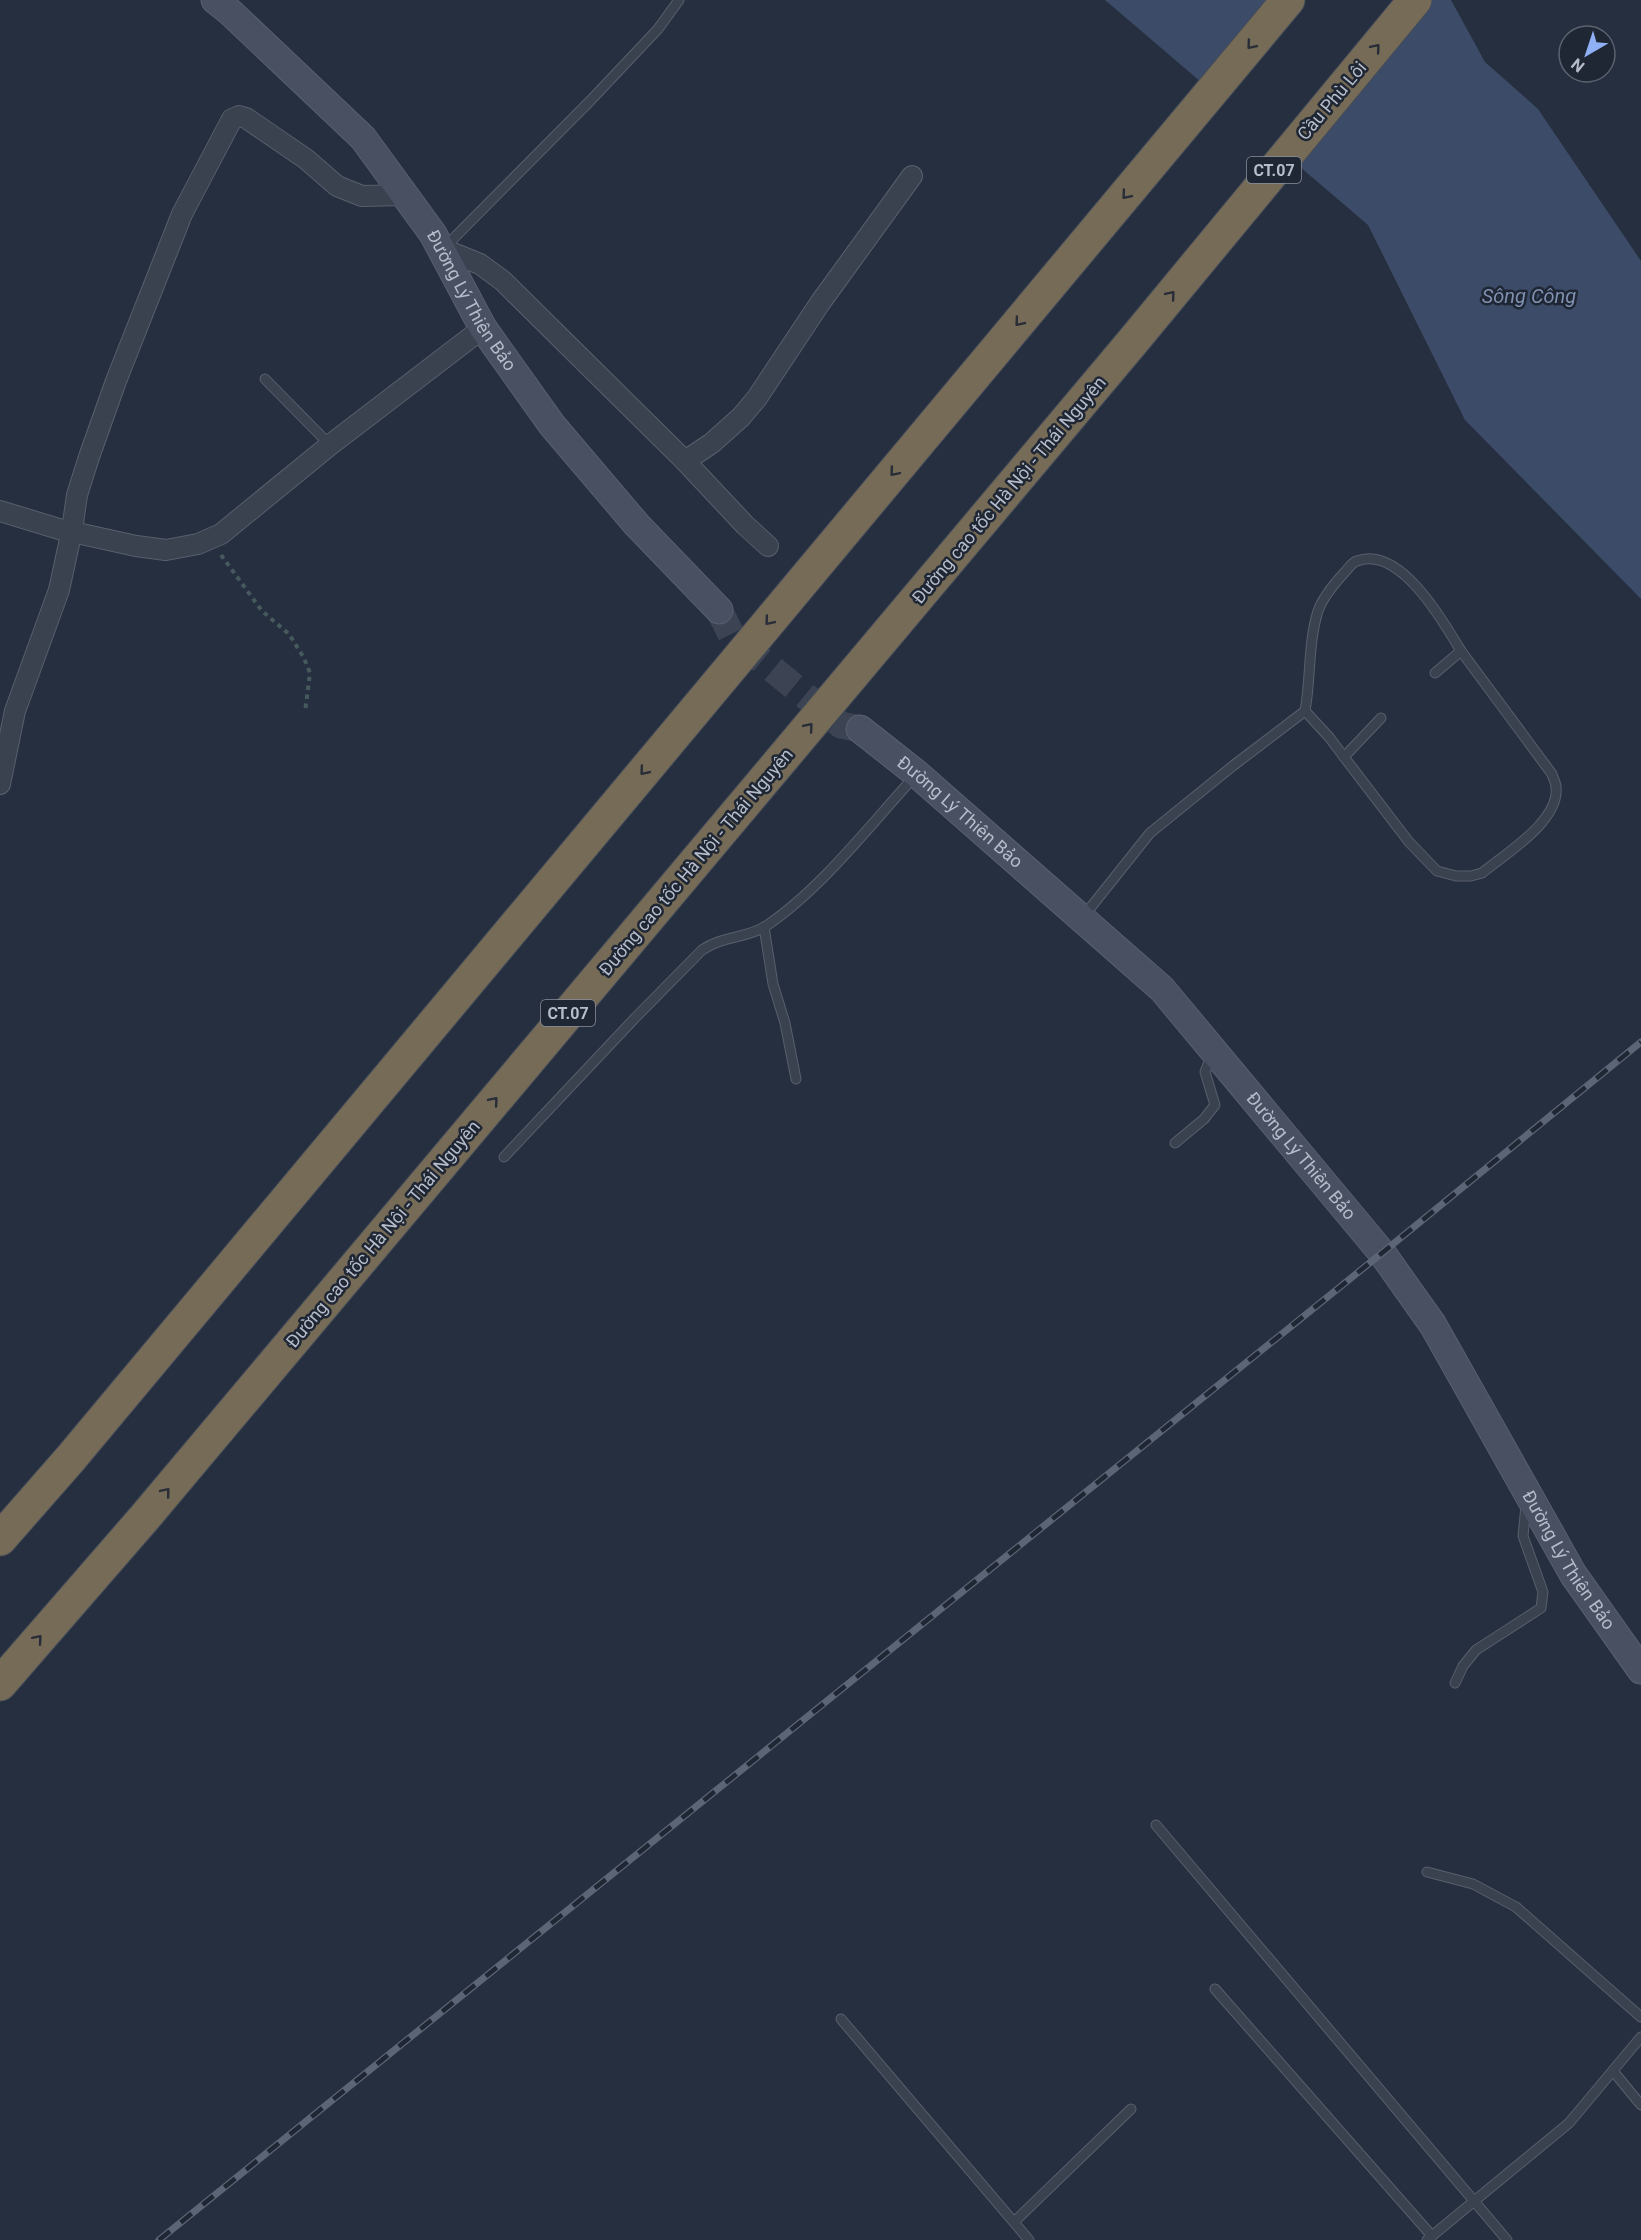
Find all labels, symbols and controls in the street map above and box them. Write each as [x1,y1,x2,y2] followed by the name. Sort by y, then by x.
[1557,24,1617,84] north arrow
[1247,38,1258,49] one-way arrow
[1368,43,1379,54] one-way arrow
[1568,54,1588,76] text: N
[1293,57,1370,144] street label: Cầu Phù Lôi
[1247,157,1301,183] road number: CT.07
[1122,188,1133,199] one-way arrow
[423,226,521,375] street label: Đường Lý Thiên Bảo
[1482,284,1576,308] water label: Sông Công
[1164,291,1175,302] one-way arrow
[1015,315,1026,326] one-way arrow
[907,372,1110,608] street label: Đường cao tốc Hà Nội - Thái Nguyên
[890,465,901,476] one-way arrow
[765,614,776,625] one-way arrow
[802,723,813,734] one-way arrow
[594,744,797,980] street label: Đường cao tốc Hà Nội - Thái Nguyên
[893,751,1027,872] street label: Đường Lý Thiên Bảo
[640,764,651,775] one-way arrow
[541,1000,595,1026] road number: CT.07
[1242,1088,1361,1224] street label: Đường Lý Thiên Bảo
[487,1097,498,1108] one-way arrow
[281,1116,484,1352] street label: Đường cao tốc Hà Nội - Thái Nguyên
[1518,1487,1620,1633] street label: Đường Lý Thiên Bảo
[159,1488,170,1499] one-way arrow
[31,1635,42,1646] one-way arrow

